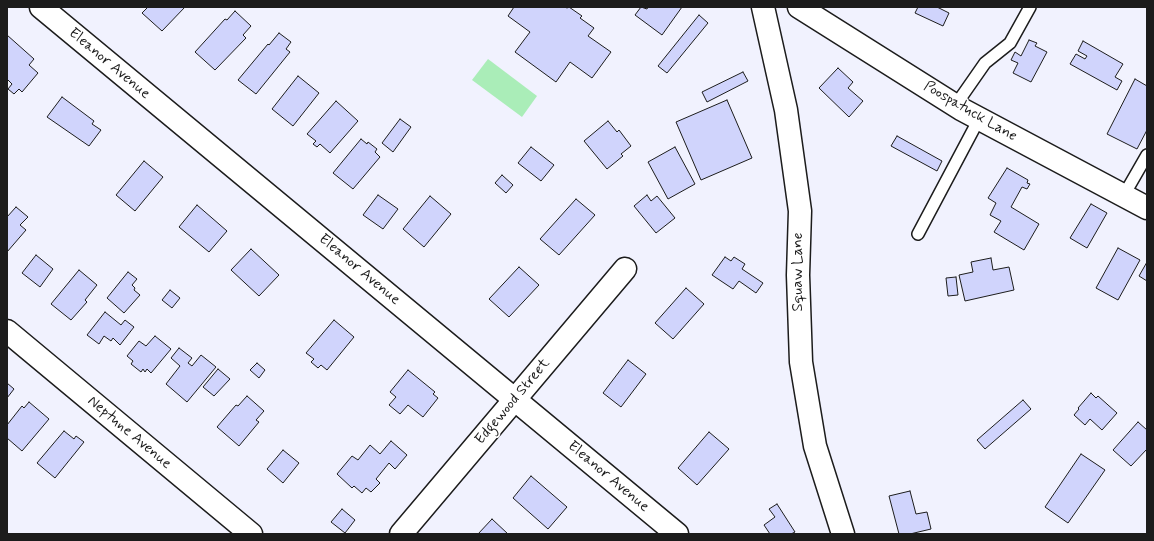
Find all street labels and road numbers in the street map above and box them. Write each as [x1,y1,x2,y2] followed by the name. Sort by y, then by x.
[65,25,153,103] street label: Eleanor Avenue
[920,78,1020,146] street label: Poospatuck Lane
[315,231,403,309] street label: Eleanor Avenue
[790,232,808,312] street label: Squaw Lane
[472,355,554,449] street label: Edgewood Street
[83,393,175,473] street label: Neptune Avenue
[564,438,652,516] street label: Eleanor Avenue

